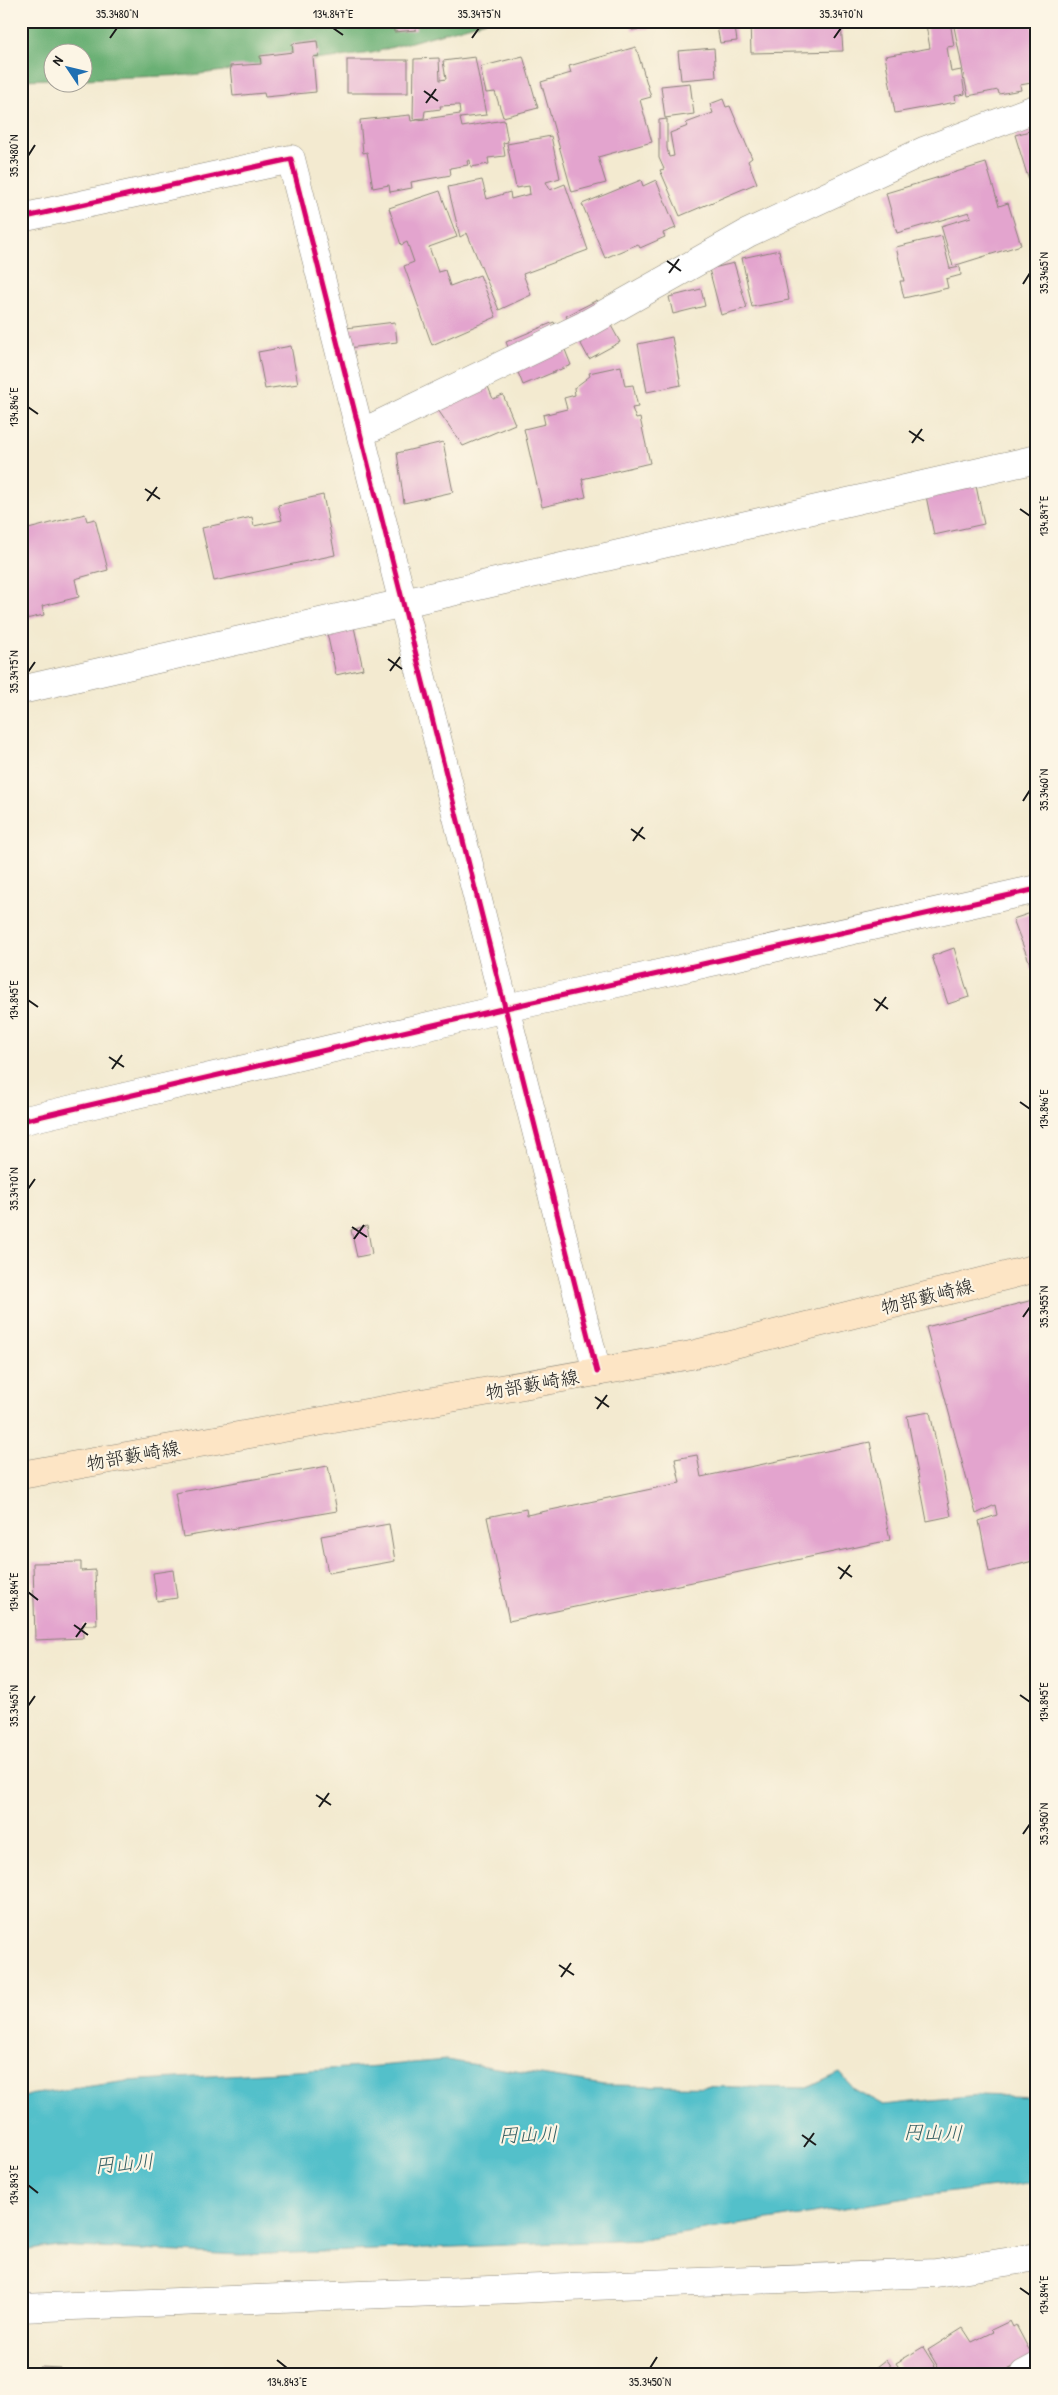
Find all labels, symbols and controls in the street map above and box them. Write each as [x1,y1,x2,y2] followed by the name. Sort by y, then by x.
[96,5,138,22] text: 35.3480°N
[313,5,354,22] text: 134.847°E
[457,5,501,22] text: 35.3475°N
[819,5,863,22] text: 35.3470°N
[42,42,92,92] north arrow
[47,51,67,69] text: N
[5,135,22,177] text: 35.3480°N
[1035,252,1052,294] text: 35.3465°N
[5,387,22,427] text: 134.846°E
[1035,495,1052,536] text: 134.847°E
[5,650,22,694] text: 35.3475°N
[1035,769,1052,811] text: 35.3460°N
[5,979,22,1020] text: 134.845°E
[1035,1089,1052,1129] text: 134.846°E
[5,1167,22,1211] text: 35.3470°N
[878,1272,976,1320] street label: 物部藪崎線
[1035,1286,1052,1328] text: 35.3455°N
[483,1363,581,1405] street label: 物部藪崎線
[84,1434,182,1476] street label: 物部藪崎線
[5,1572,22,1612] text: 134.844°E
[1035,1681,1052,1722] text: 134.845°E
[5,1685,22,1727] text: 35.3465°N
[1035,1803,1052,1845] text: 35.3450°N
[903,2118,963,2146] water label: 円山川
[498,2119,558,2149] water label: 円山川
[93,2147,155,2179] water label: 円山川
[5,2164,22,2205] text: 134.843°E
[1035,2275,1052,2315] text: 134.844°E
[267,2373,308,2390] text: 134.843°E
[629,2373,671,2390] text: 35.3450°N

